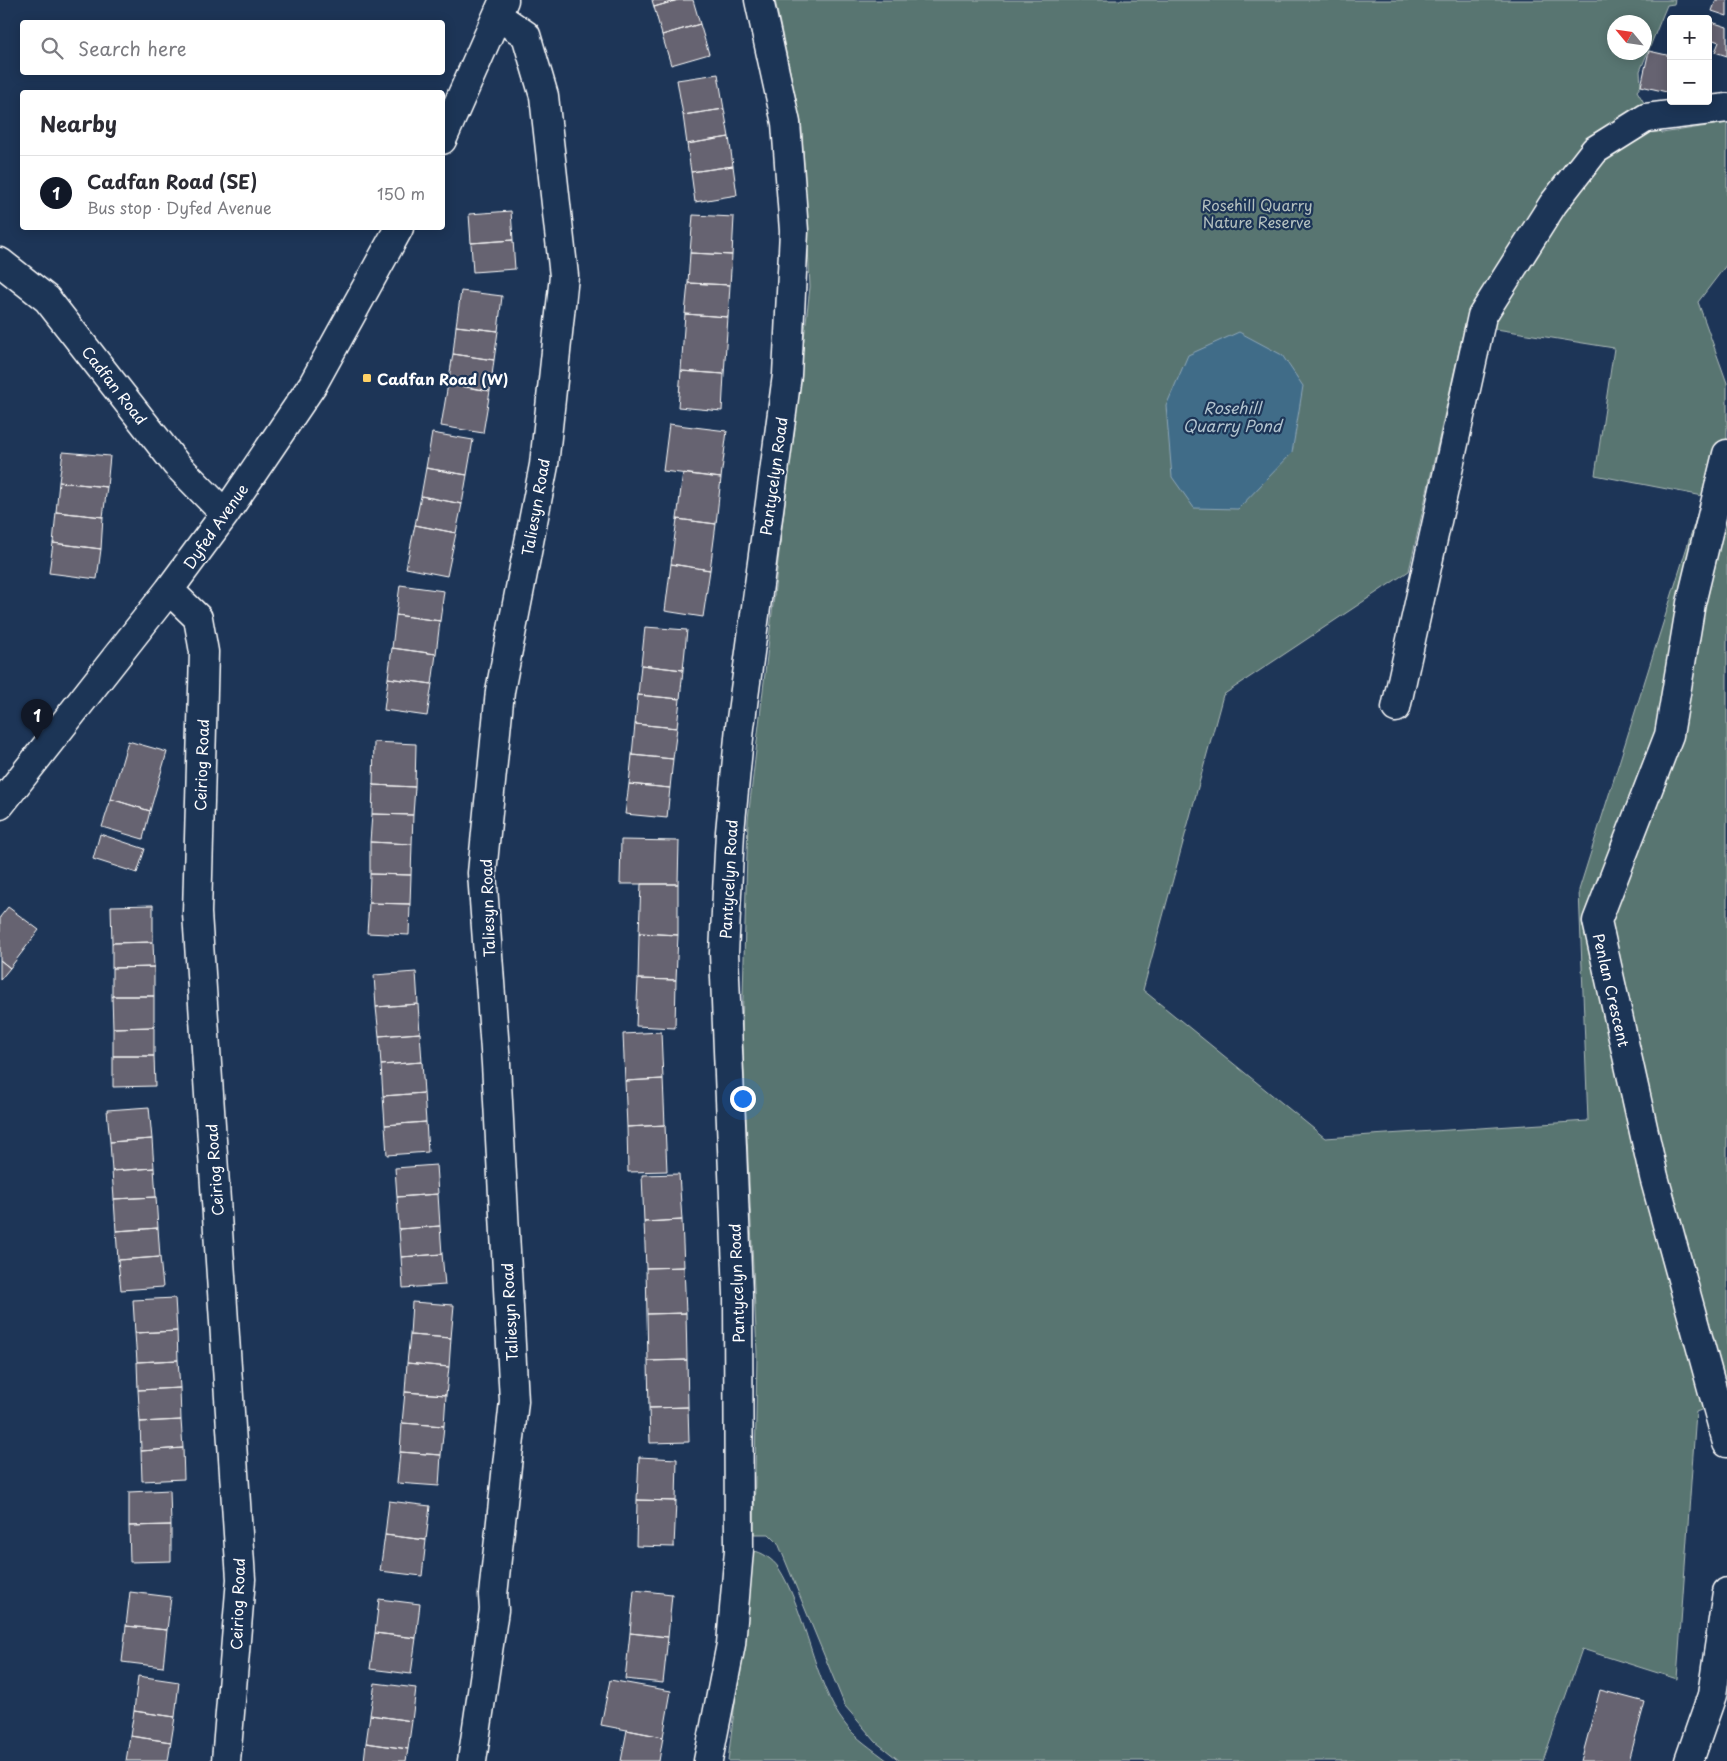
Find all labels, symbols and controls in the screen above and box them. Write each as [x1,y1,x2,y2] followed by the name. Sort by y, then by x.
[1607,15,1652,60] north arrow
[1667,15,1712,105] map controls
[1667,15,1712,60] button: +
[20,20,445,75] search box
[38,34,66,62] icon: search
[78,34,187,62] text: Search here
[1667,60,1712,105] button: −
[40,107,117,139] text: Nearby
[87,167,257,195] text: Cadfan Road (SE)
[52,181,60,205] text: 1
[377,181,425,205] text: 150 m
[1201,193,1313,233] park label: Rosehill Quarry Nature Reserve
[87,195,272,219] text: Bus stop · Dyfed Avenue
[77,341,153,429] street label: Cadfan Road
[377,367,508,390] place label: Cadfan Road (W)
[361,372,373,384] marker: Cadfan Road (W)
[1183,395,1284,437] water label: Rosehill Quarry Pond
[753,415,793,537] street label: Pantycelyn Road
[515,456,555,558] street label: Taliesyn Road
[177,478,253,574] street label: Dyfed Avenue
[21,699,53,740] pin: 1
[188,718,214,812] street label: Ceiriog Road
[713,819,743,939] street label: Pantycelyn Road
[474,858,500,958] street label: Taliesyn Road
[1588,931,1636,1049] street label: Penlan Crescent
[730,1086,756,1112] your location
[199,1123,229,1217] street label: Ceiriog Road
[722,1223,750,1343] street label: Pantycelyn Road
[495,1262,523,1362] street label: Taliesyn Road
[224,1557,250,1651] street label: Ceiriog Road

